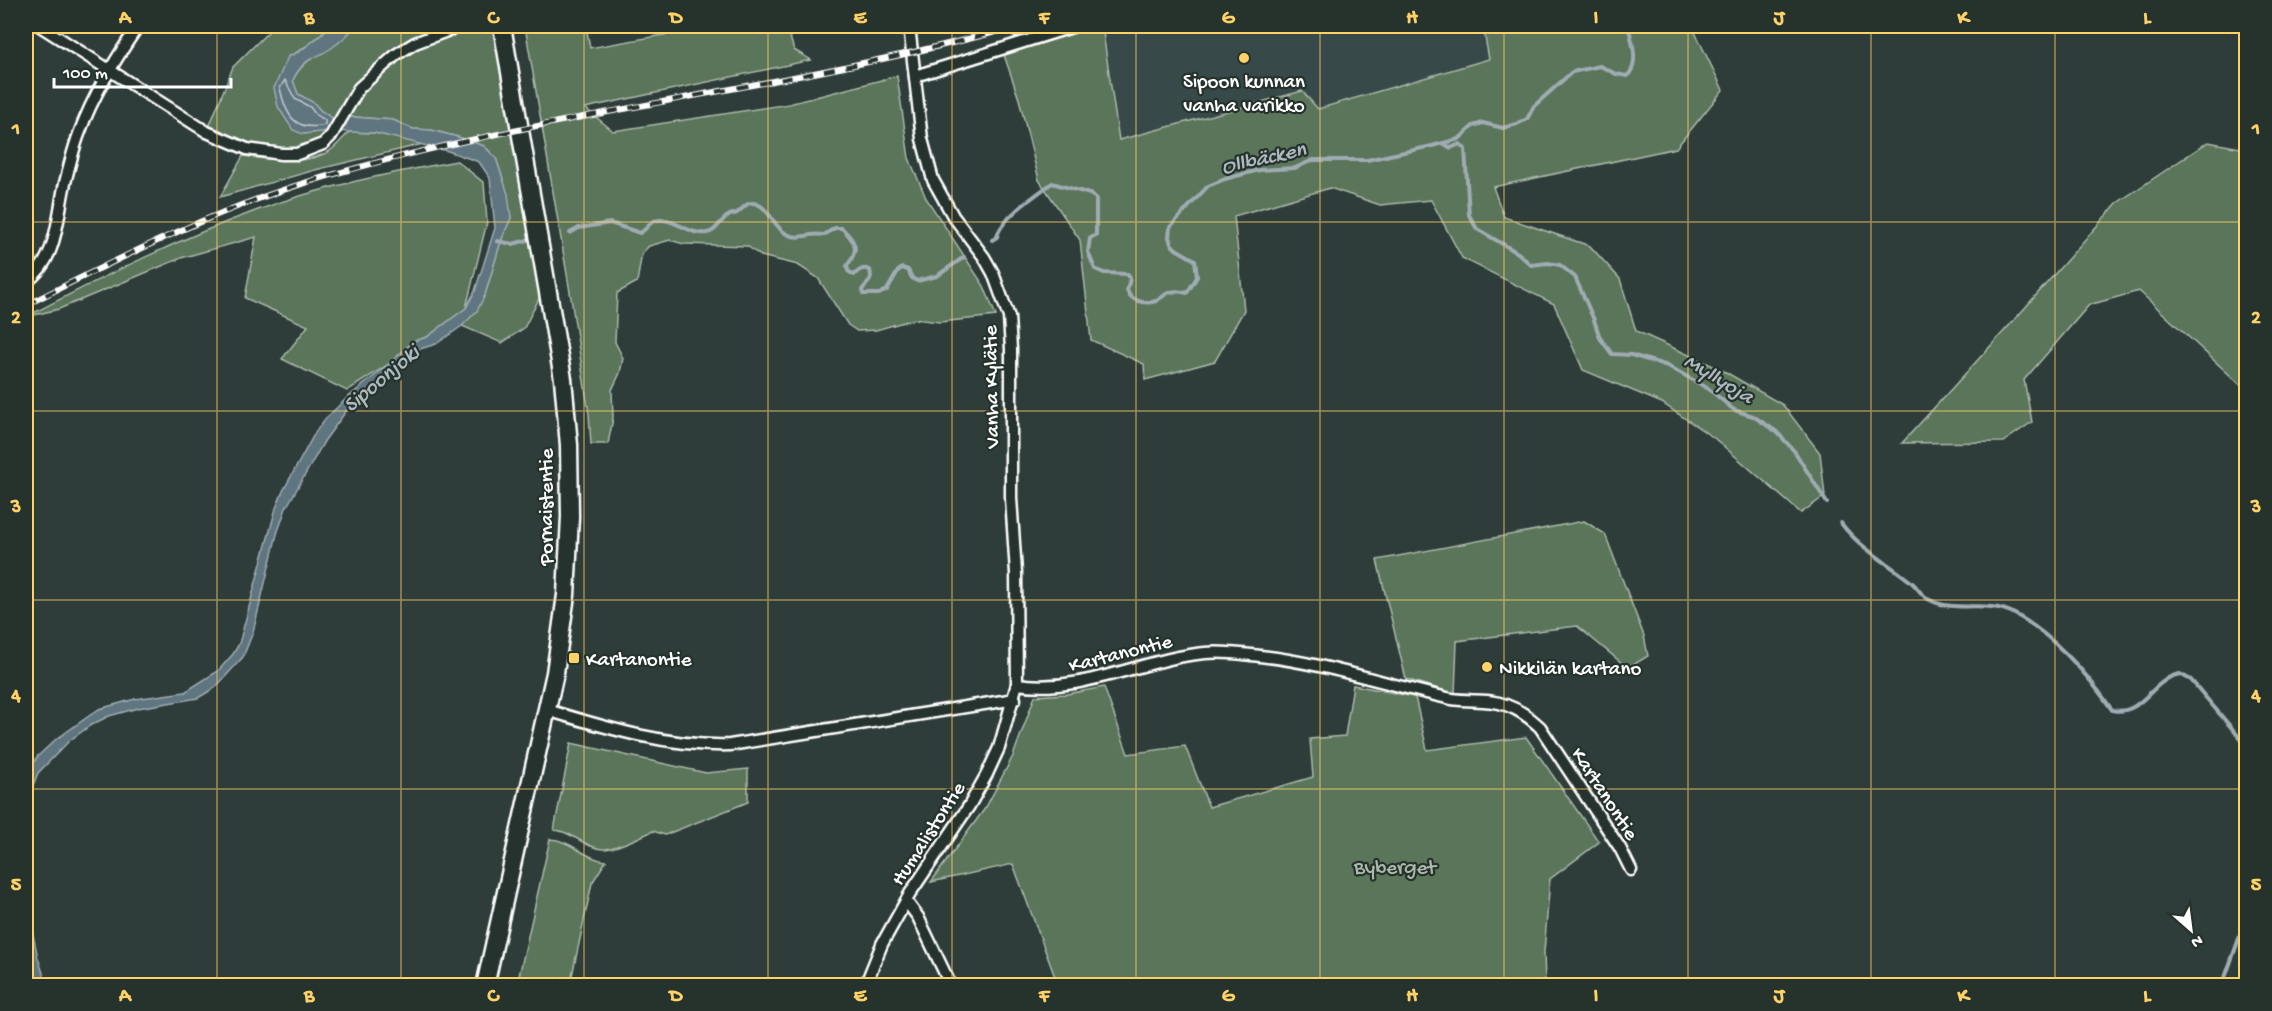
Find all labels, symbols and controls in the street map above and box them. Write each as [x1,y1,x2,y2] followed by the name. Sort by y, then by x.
[118,8,133,31] text: A
[303,8,315,31] text: B
[487,8,501,31] text: C
[667,8,683,31] text: D
[854,8,868,31] text: E
[1038,8,1051,31] text: F
[1222,8,1236,31] text: G
[1406,8,1418,31] text: H
[1594,8,1599,31] text: I
[1773,8,1786,31] text: J
[1956,8,1971,31] text: K
[2143,8,2152,31] text: L
[54,51,231,89] scale bar
[1237,51,1251,65] marker: Sipoon kunnan vanha varikko
[62,64,108,85] text: 100 m
[1183,71,1305,120] place label: Sipoon kunnan vanha varikko
[11,119,20,142] text: 1
[2251,119,2260,142] text: 1
[1219,137,1309,182] water label: Ollbäcken
[11,308,21,331] text: 2
[2251,308,2261,331] text: 2
[980,324,1007,450] street label: Vanha Kylätie
[339,339,428,419] water label: Sipoonjoki
[1678,350,1759,412] water label: Myllyoja
[536,447,561,567] street label: Pornaistentie
[10,497,21,520] text: 3
[2250,497,2261,520] text: 3
[1067,630,1176,680] street label: Kartanontie
[586,649,693,674] place label: Kartanontie
[567,651,581,665] marker: Kartanontie
[1499,658,1641,683] place label: Nikkilän kartano
[1480,660,1494,674] marker: Nikkilän kartano
[10,686,21,709] text: 4
[2250,686,2261,709] text: 4
[1564,744,1643,847] street label: Kartanontie
[887,777,973,892] street label: Humalistontie
[1353,857,1438,882] park label: Byberget
[11,875,22,898] text: 5
[2251,875,2262,898] text: 5
[2161,900,2221,960] north arrow
[2187,929,2205,951] text: N
[118,986,133,1009] text: A
[303,986,315,1009] text: B
[487,986,501,1009] text: C
[667,986,683,1009] text: D
[854,986,868,1009] text: E
[1038,986,1051,1009] text: F
[1222,986,1236,1009] text: G
[1406,986,1418,1009] text: H
[1594,986,1599,1009] text: I
[1773,986,1786,1009] text: J
[1956,986,1971,1009] text: K
[2143,986,2152,1009] text: L

